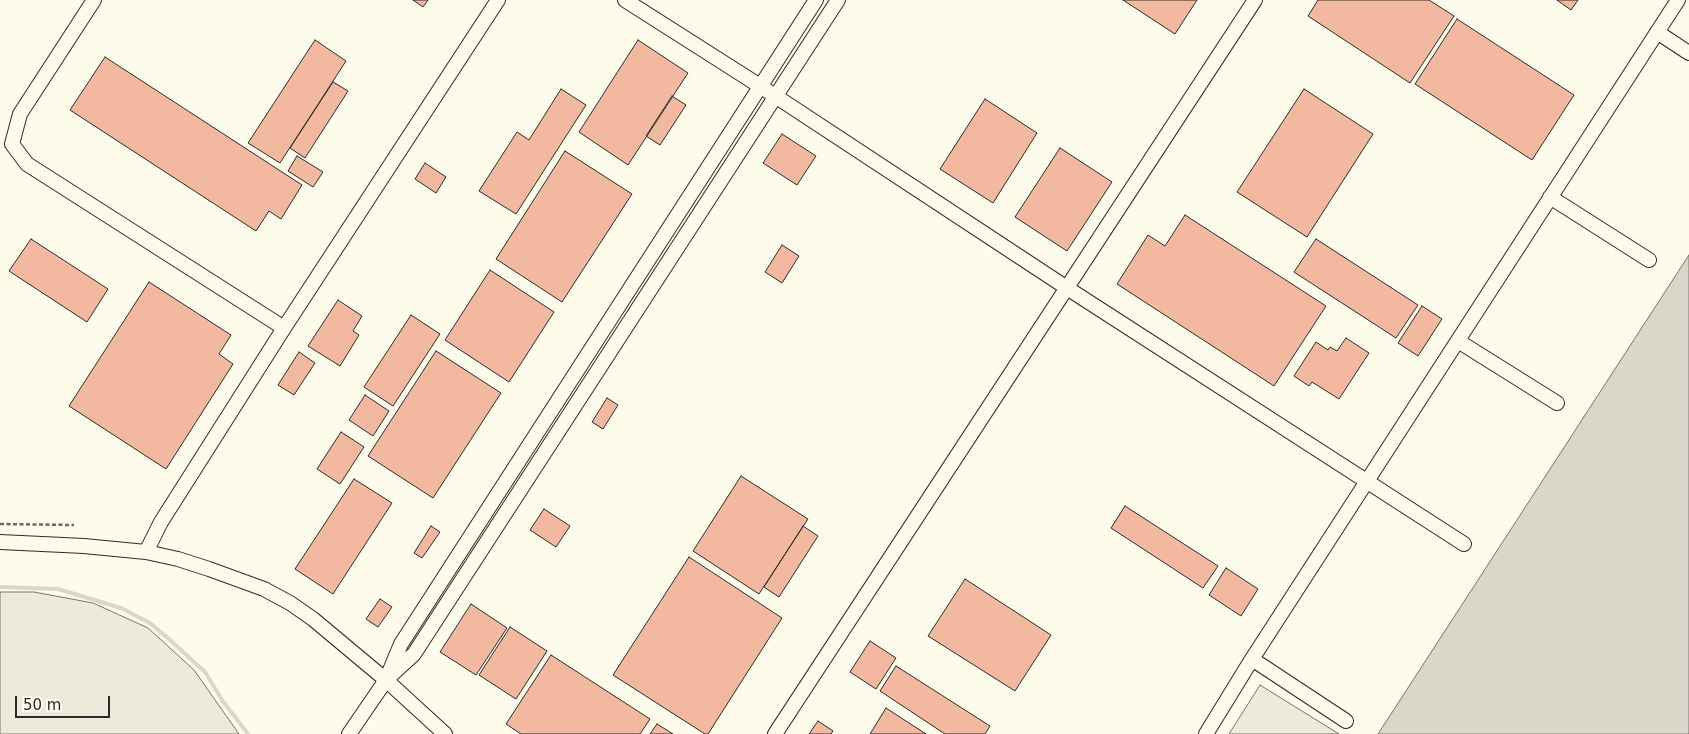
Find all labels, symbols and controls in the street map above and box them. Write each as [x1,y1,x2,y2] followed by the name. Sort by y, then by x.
[18,686,112,718] scale bar
[23,696,61,714] text: 50 m

